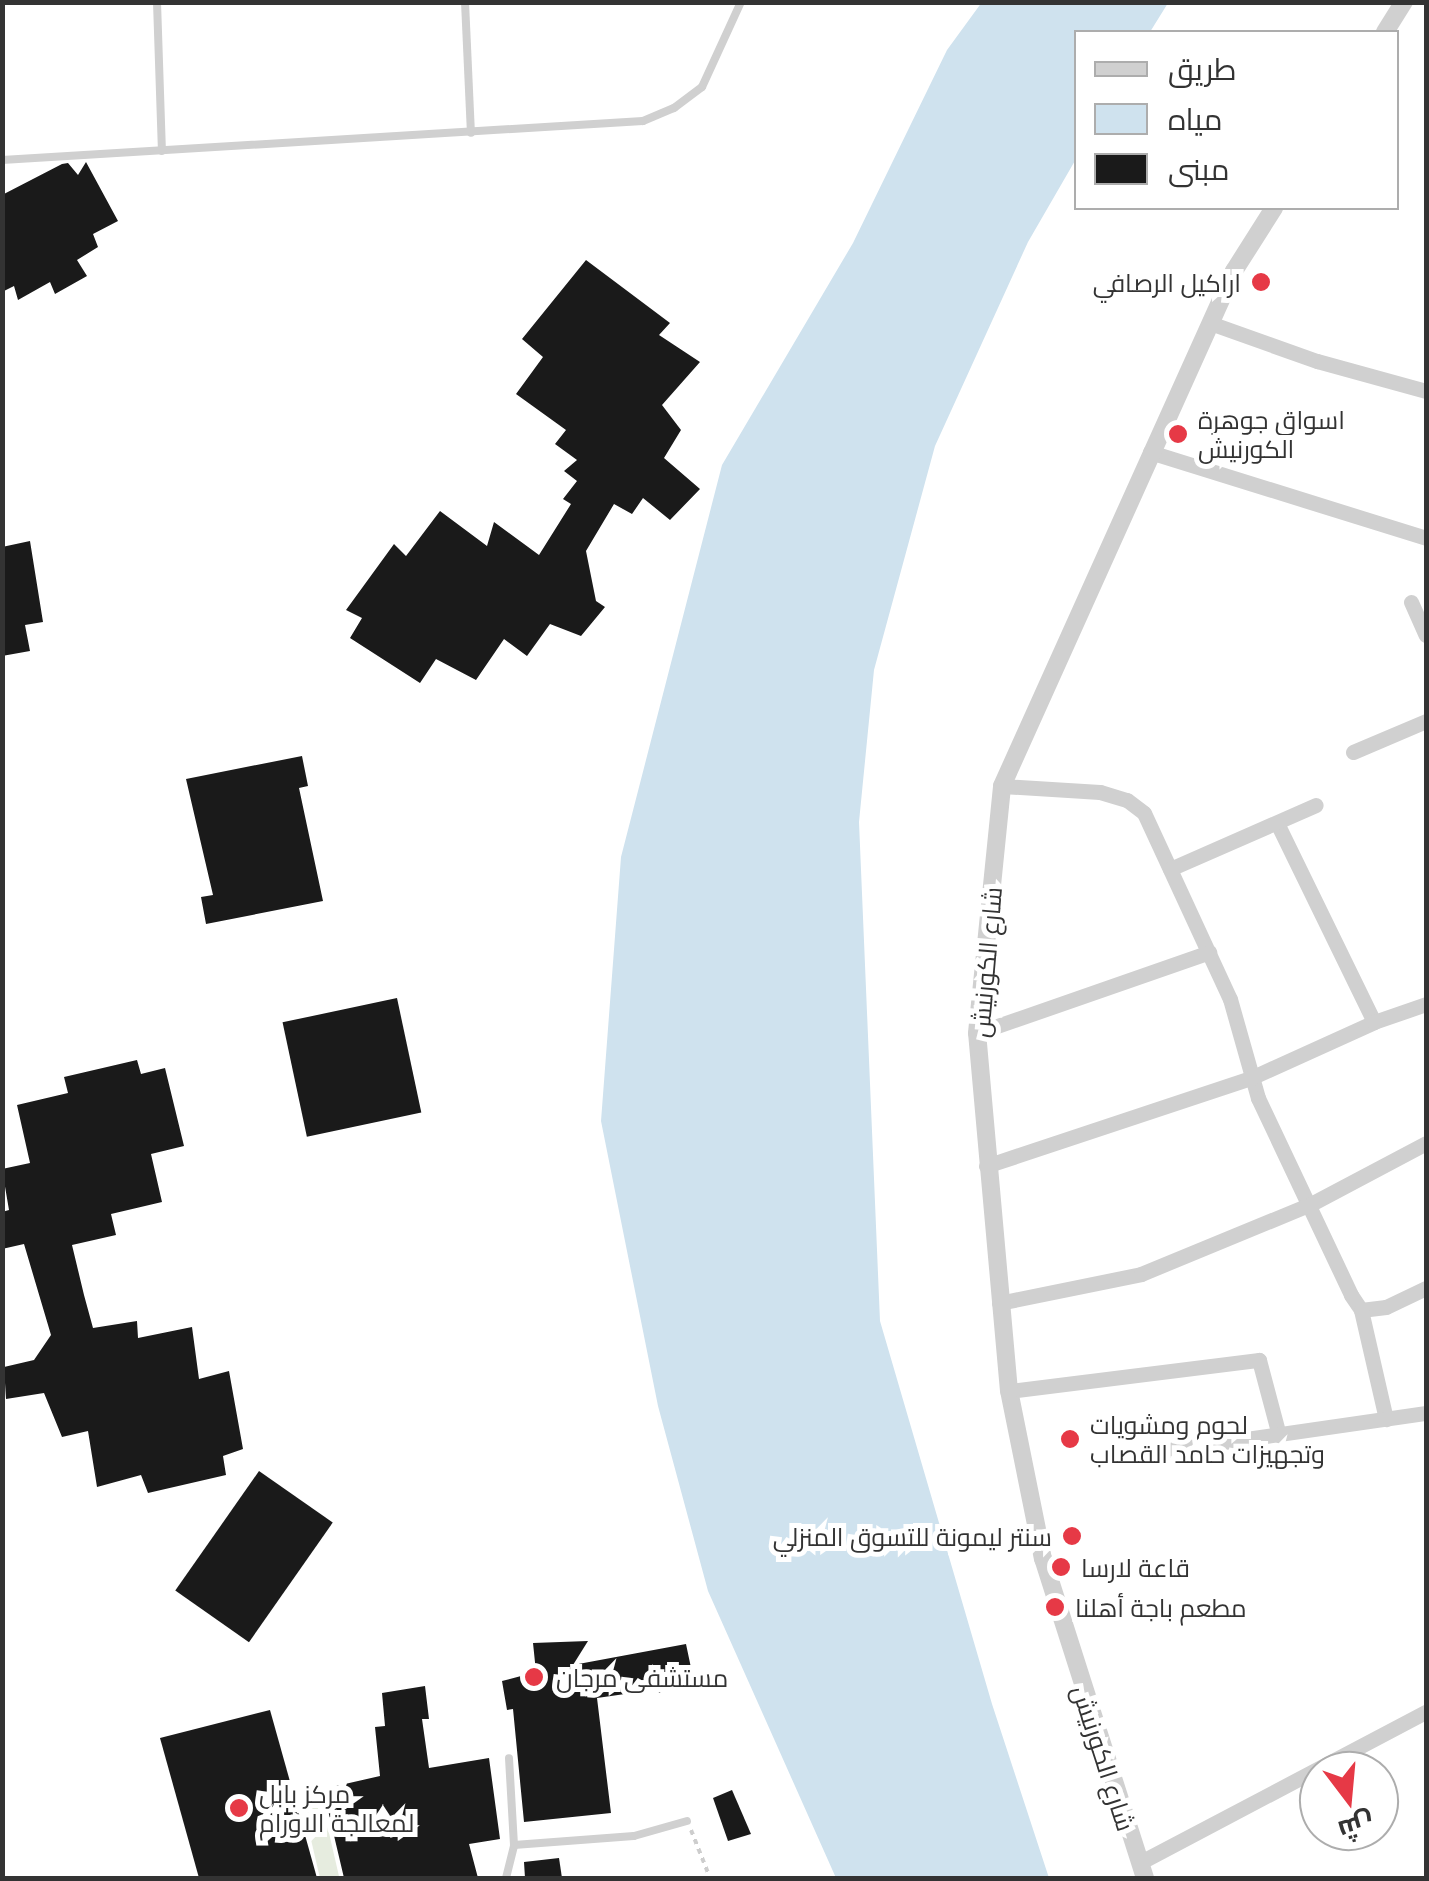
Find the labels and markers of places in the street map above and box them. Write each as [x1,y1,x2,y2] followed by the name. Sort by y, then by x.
[1093,267,1241,297] place label: اراكيل الرصافي
[1250,271,1272,293] marker: اراكيل الرصافي
[1198,405,1345,464] place label: اسواق جوهرة الكورنيش
[1167,423,1189,445] marker: اسواق جوهرة الكورنيش
[1090,1410,1325,1469] place label: لحوم ومشويات وتجهيزات حامد القصاب
[1059,1428,1081,1450] marker: لحوم ومشويات وتجهيزات حامد القصاب
[773,1521,1052,1551] place label: سنتر ليمونة للتسوق المنزلي
[1061,1525,1083,1547] marker: سنتر ليمونة للتسوق المنزلي
[1081,1552,1190,1582] place label: قاعة لارسا
[1050,1556,1072,1578] marker: قاعة لارسا
[1075,1592,1247,1622] place label: مطعم باجة أهلنا
[1044,1596,1066,1618] marker: مطعم باجة أهلنا
[556,1662,728,1692] place label: مستشفى مرجان
[521,1664,547,1690] marker: مستشفى مرجان
[259,1779,414,1838] place label: مركز بابل لمعالجة الاورام
[228,1797,250,1819] marker: مركز بابل لمعالجة الاورام

